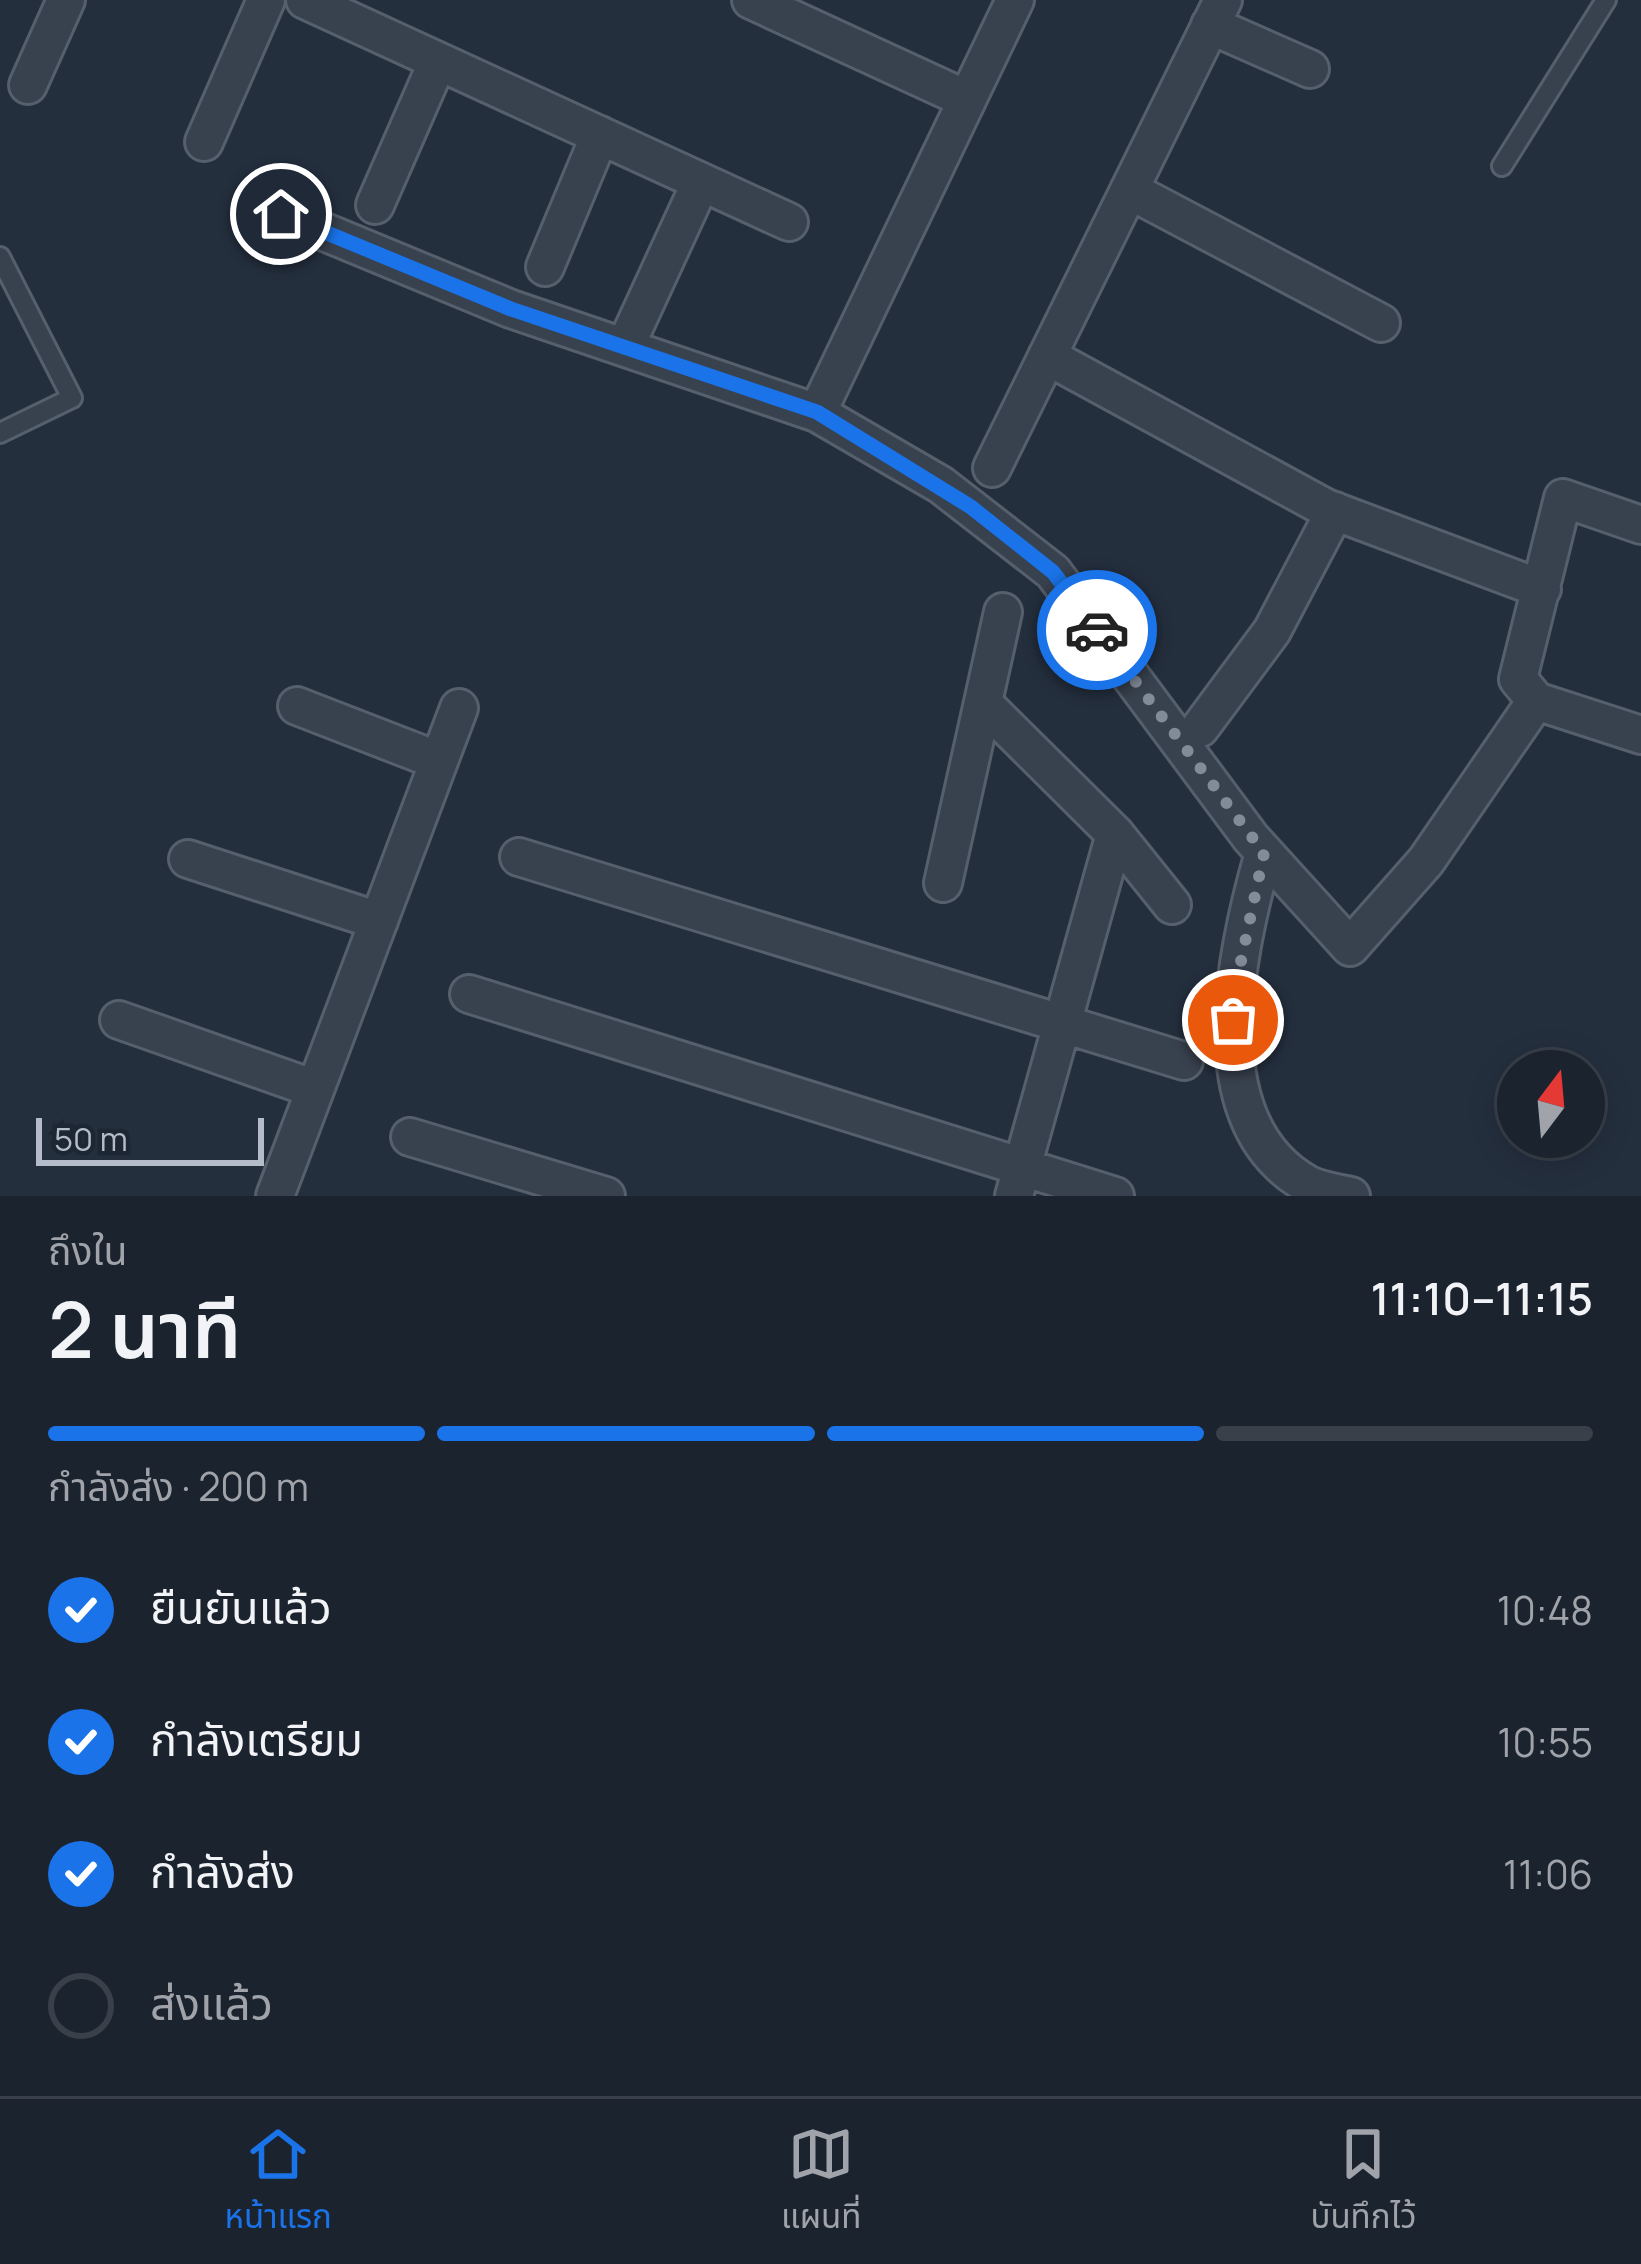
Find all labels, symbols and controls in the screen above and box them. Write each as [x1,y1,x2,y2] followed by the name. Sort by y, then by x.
[230,163,332,265] pin
[248,181,314,247] icon: home
[1037,570,1157,690] courier
[1064,597,1130,663] icon: car
[1182,969,1284,1071] pin
[1200,987,1266,1053] icon: bag
[1497,1050,1605,1158] north arrow
[1497,1050,1605,1158] map controls
[36,1112,264,1165] scale bar
[54,1116,128,1161] text: 50 m
[48,1223,127,1277] text: ถึงใน
[1371,1267,1593,1329] text: 11:10–11:15
[48,1275,241,1381] text: 2 นาที
[48,1459,309,1513] text: กำลังส่ง · 200 m
[150,1576,332,1638] text: ยืนยันแล้ว
[48,1577,114,1643] icon: check
[1497,1583,1593,1637] text: 10:48
[150,1708,363,1770] text: กำลังเตรียม
[48,1709,114,1775] icon: check
[1497,1715,1593,1769] text: 10:55
[150,1840,295,1902] text: กำลังส่ง
[48,1841,114,1907] icon: check
[1503,1847,1593,1901] text: 11:06
[150,1972,273,2034] text: ส่งแล้ว
[225,2121,332,2243] tab: หน้าแรก
[781,2121,861,2243] tab: แผนที่
[1310,2121,1416,2243] tab: บันทึกไว้

